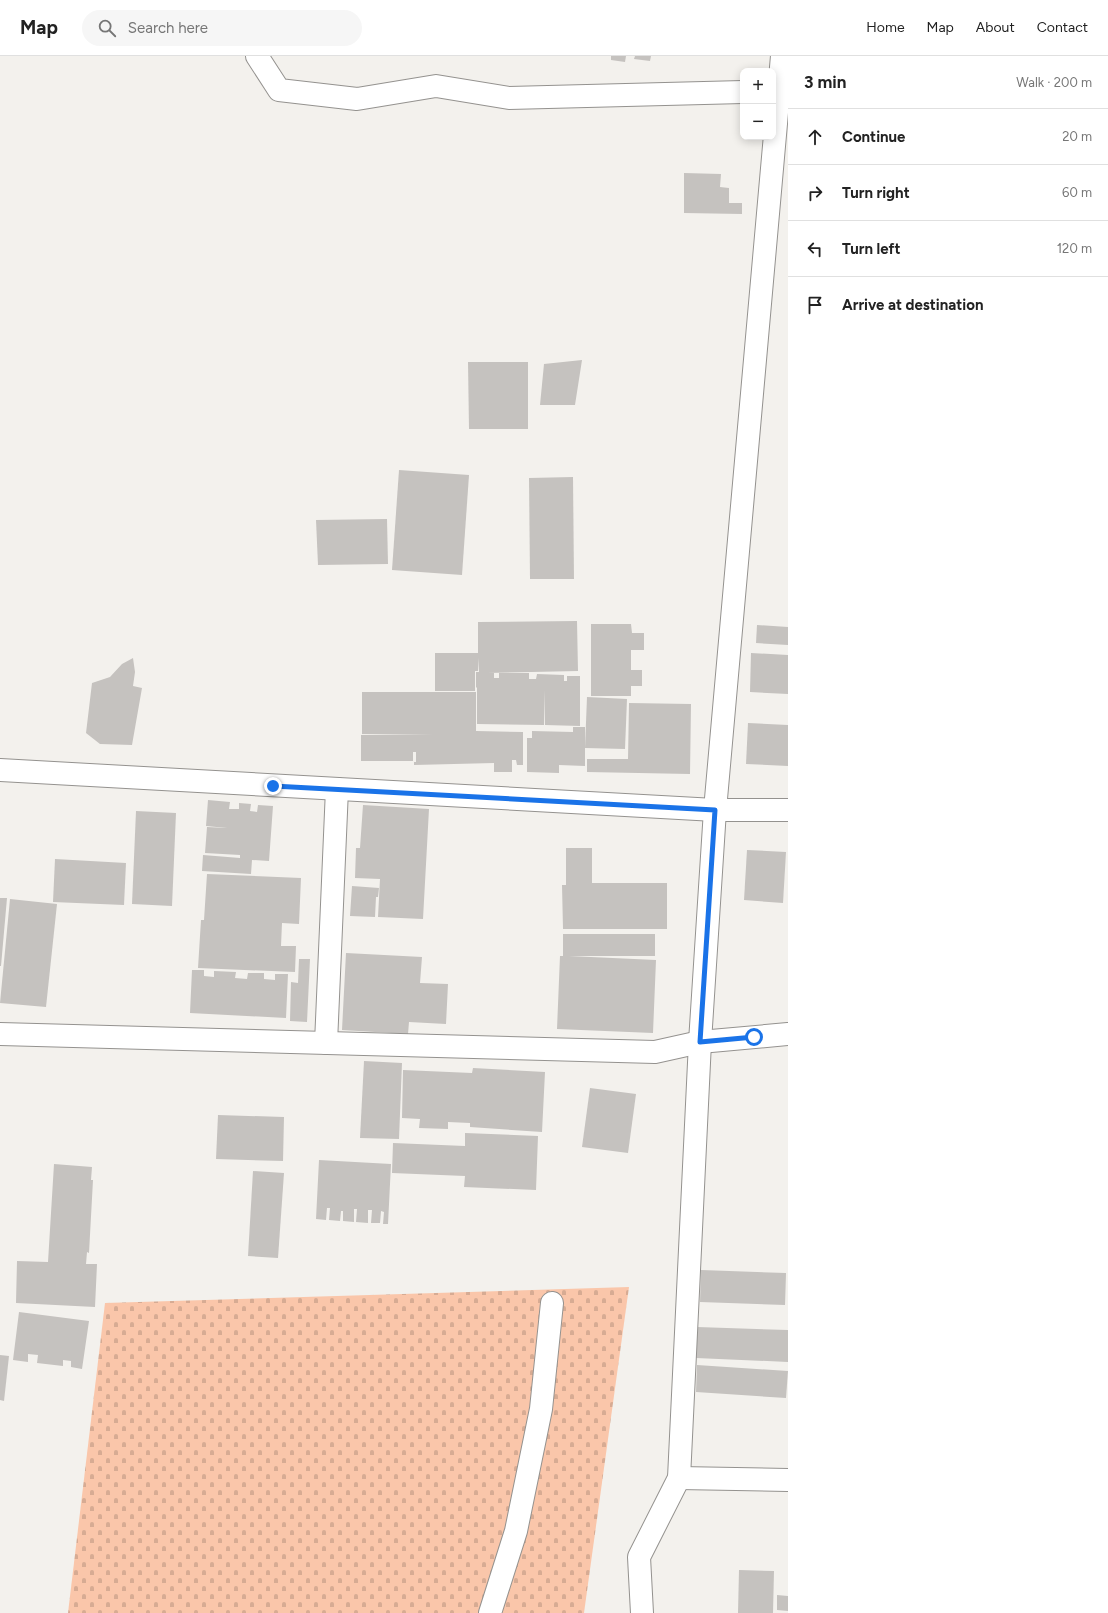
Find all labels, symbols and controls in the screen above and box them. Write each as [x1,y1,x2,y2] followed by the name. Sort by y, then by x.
[82,10,362,46] search box
[20,16,58,39] text: Map
[96,17,118,39] icon: search
[128,19,208,37] text: Search here
[866,19,905,36] text: Home
[927,19,954,36] text: Map
[976,19,1015,36] text: About
[1037,19,1088,36] text: Contact
[740,68,776,140] map controls
[740,68,776,104] button: +
[804,72,846,92] text: 3 min
[1016,75,1092,90] text: Walk · 200 m
[740,104,776,140] button: −
[804,126,826,148] icon: ahead
[842,128,905,146] text: Continue
[1062,129,1092,144] text: 20 m
[804,182,826,204] icon: right
[842,184,910,202] text: Turn right
[1062,185,1092,200] text: 60 m
[804,238,826,260] icon: left
[842,240,900,258] text: Turn left
[1057,241,1092,256] text: 120 m
[804,294,826,316] icon: arrive
[842,296,983,314] text: Arrive at destination
[264,777,282,795] route end
[745,1028,763,1046] route start

